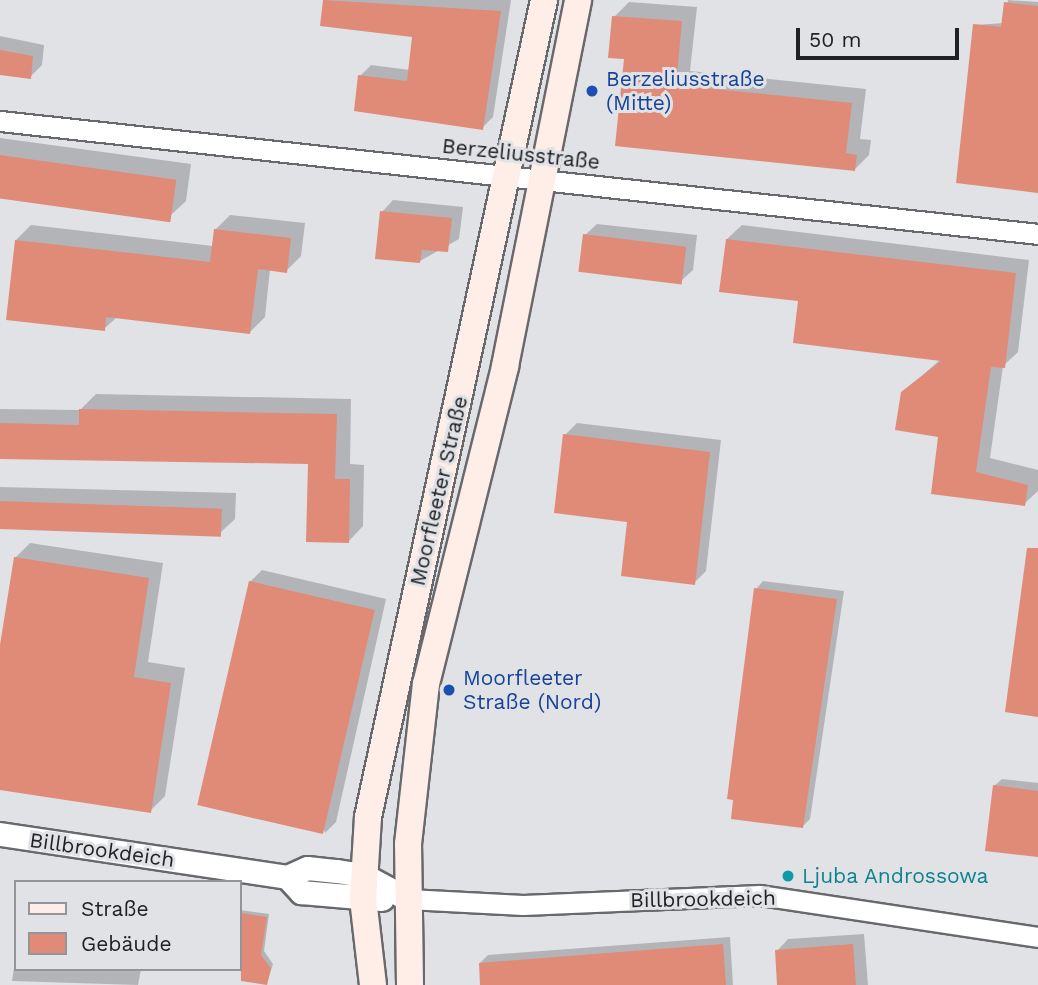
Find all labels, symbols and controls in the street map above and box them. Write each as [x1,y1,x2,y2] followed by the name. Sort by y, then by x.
[800,14,963,58] scale bar
[809,27,861,52] text: 50 m
[606,66,765,116] place label: Berzeliusstraße (Mitte)
[584,83,600,99] marker: Berzeliusstraße (Mitte)
[441,133,601,175] street label: Berzeliusstraße
[405,394,473,588] street label: Moorfleeter Straße
[463,665,601,715] place label: Moorfleeter Straße (Nord)
[441,682,457,698] marker: Moorfleeter Straße (Nord)
[28,827,176,873] street label: Billbrookdeich
[802,863,990,889] place label: Ljuba Androssowa
[780,868,796,884] marker: Ljuba Androssowa
[14,880,242,971] legend
[630,885,776,913] street label: Billbrookdeich
[81,896,149,921] text: Straße
[81,931,172,956] text: Gebäude

